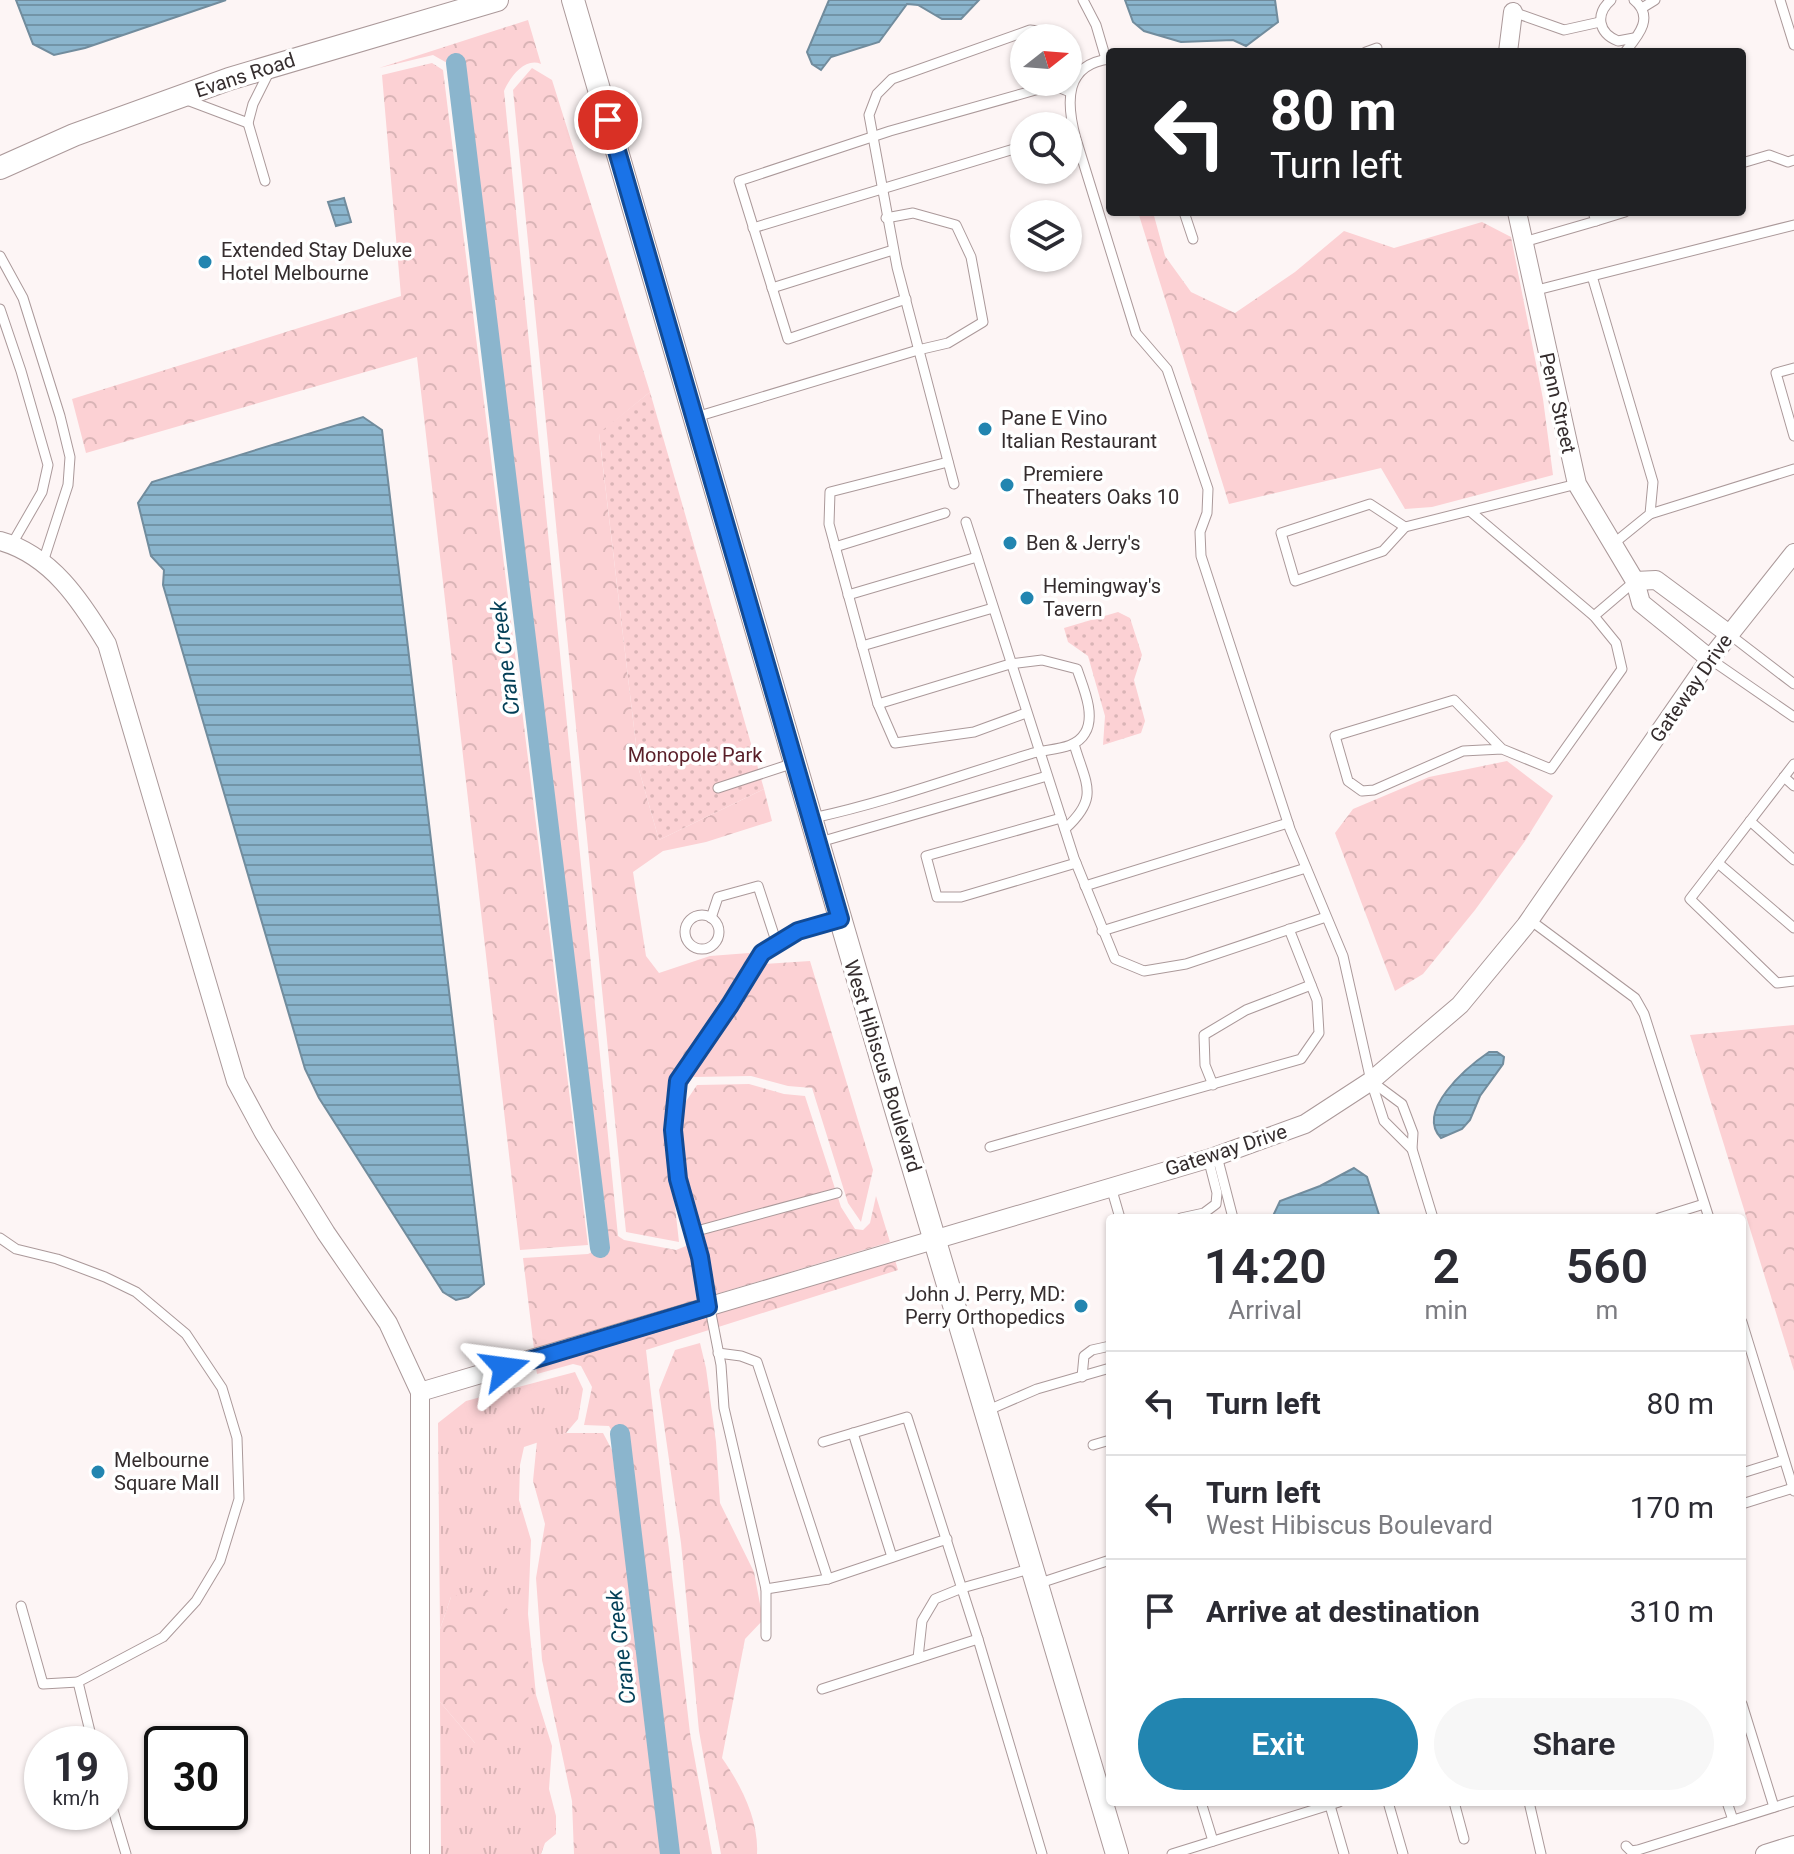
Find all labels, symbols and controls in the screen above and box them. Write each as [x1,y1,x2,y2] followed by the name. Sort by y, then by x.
[1010,24,1082,96] north arrow
[1010,24,1082,272] map controls
[192,48,298,102] street label: Evans Road
[1270,78,1397,144] text: 80 m
[1138,80,1242,184] icon: left
[574,86,642,154] pin
[586,98,630,142] icon: arrive
[1010,112,1082,184] button: search
[1270,145,1403,187] text: Turn left
[1010,200,1082,272] button: layers
[221,238,412,285] place label: Extended Stay Deluxe Hotel Melbourne
[196,253,214,271] marker: Extended Stay Deluxe Hotel Melbourne
[1535,350,1581,456] street label: Penn Street
[1001,406,1157,453] place label: Pane E Vino Italian Restaurant
[976,420,994,438] marker: Pane E Vino Italian Restaurant
[1023,462,1179,509] place label: Premiere Theaters Oaks 10
[998,476,1016,494] marker: Premiere Theaters Oaks 10
[1026,531,1141,555] place label: Ben & Jerry's
[1001,534,1019,552] marker: Ben & Jerry's
[1043,574,1161,621] place label: Hemingway's Tavern
[1018,589,1036,607] marker: Hemingway's Tavern
[485,598,524,717] water label: Crane Creek
[1645,629,1737,747] street label: Gateway Drive
[628,743,763,767] park label: Monopole Park
[839,957,927,1175] street label: West Hibiscus Boulevard
[1162,1119,1290,1181] street label: Gateway Drive
[1204,1238,1327,1295] text: 14:20
[1433,1238,1460,1295] text: 2
[1566,1238,1648,1295] text: 560
[905,1282,1065,1329] place label: John J. Perry, MD: Perry Orthopedics
[1228,1295,1302,1325] text: Arrival
[1424,1295,1468,1325] text: min
[1596,1295,1618,1325] text: m
[1072,1297,1090,1315] marker: John J. Perry, MD: Perry Orthopedics
[463,1326,547,1410] position arrow
[1138,1381,1182,1425] icon: left
[1206,1386,1321,1421] text: Turn left
[1647,1386,1714,1421] text: 80 m
[114,1448,219,1495] place label: Melbourne Square Mall
[89,1463,107,1481] marker: Melbourne Square Mall
[1206,1475,1321,1510] text: Turn left
[1138,1485,1182,1529] icon: left
[1630,1490,1714,1525] text: 170 m
[1206,1510,1493,1540] text: West Hibiscus Boulevard
[601,1587,640,1706] water label: Crane Creek
[1138,1589,1182,1633] icon: arrive
[1206,1594,1480,1629] text: Arrive at destination
[1630,1594,1714,1629] text: 310 m
[1138,1698,1418,1790] button: Exit
[1434,1698,1714,1790] button: Share
[144,1726,248,1830] speed limit sign: 30
[53,1744,99,1791] text: 19
[53,1786,99,1810] text: km/h

